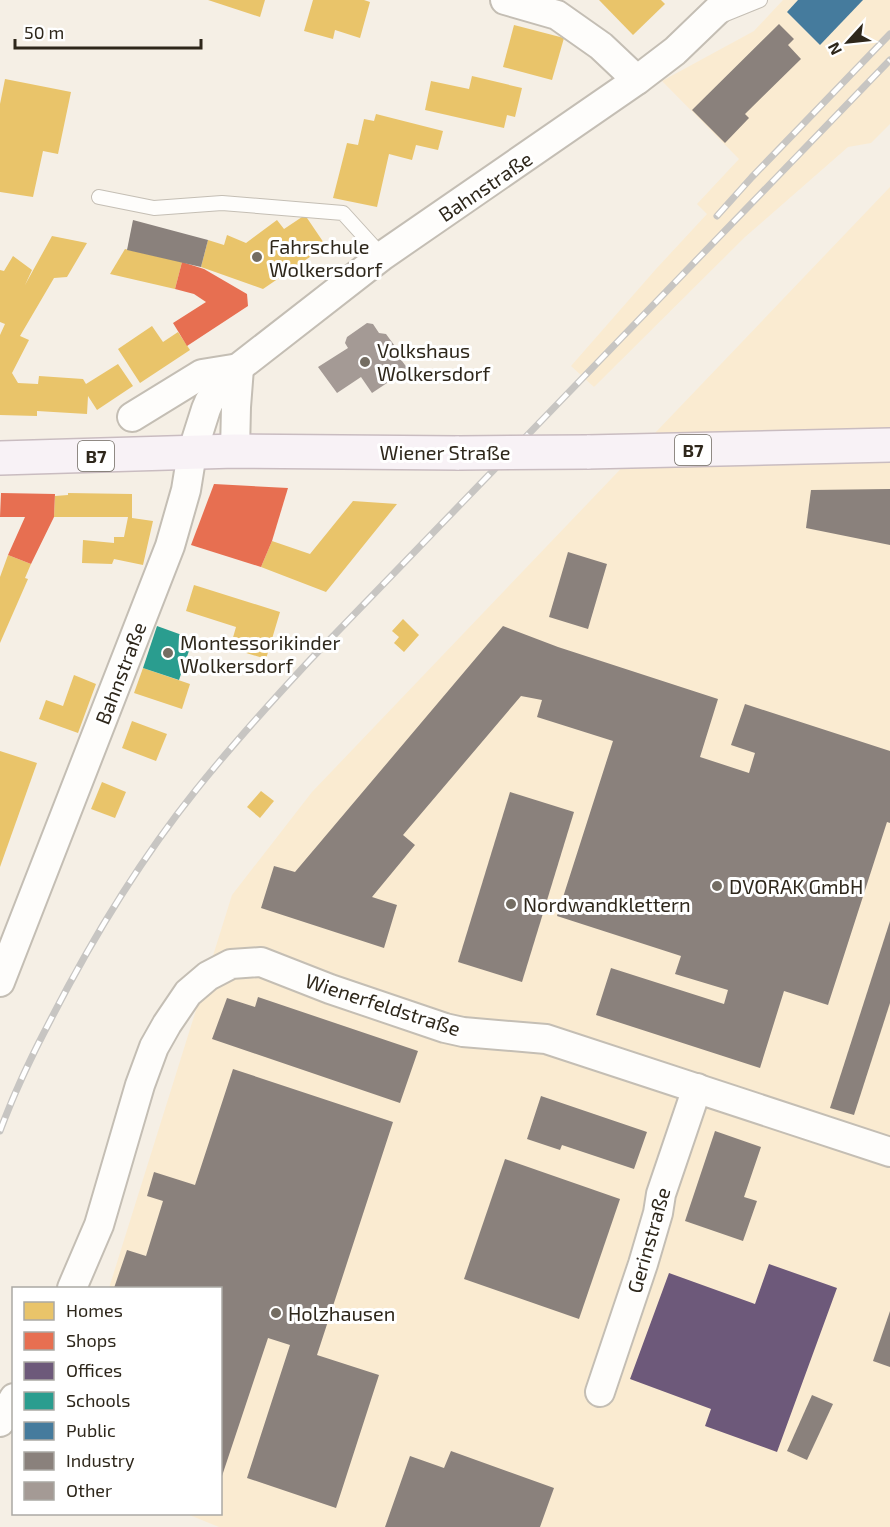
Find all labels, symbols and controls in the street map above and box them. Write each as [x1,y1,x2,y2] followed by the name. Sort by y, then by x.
[15,12,201,50] scale bar
[818,12,878,72] north arrow
[24,21,64,43] text: 50 m
[823,40,845,59] text: N
[434,146,536,226] street label: Bahnstraße
[269,234,383,281] place label: Fahrschule Wolkersdorf
[250,250,264,264] marker: Fahrschule Wolkersdorf
[377,338,491,385] place label: Volkshaus Wolkersdorf
[358,355,372,369] marker: Volkshaus Wolkersdorf
[675,435,711,465] road number: B7
[379,440,511,464] street label: Wiener Straße
[78,441,114,471] road number: B7
[90,618,150,728] street label: Bahnstraße
[180,630,341,677] place label: Montessorikinder Wolkersdorf
[161,646,175,660] marker: Montessorikinder Wolkersdorf
[729,874,863,898] place label: DVORAK GmbH
[710,879,724,893] marker: DVORAK GmbH
[523,892,691,916] place label: Nordwandklettern
[504,897,518,911] marker: Nordwandklettern
[302,968,464,1040] street label: Wienerfeldstraße
[621,1184,675,1296] street label: Gerinstraße
[12,1287,222,1515] legend
[66,1299,123,1321] text: Homes
[288,1301,395,1325] place label: Holzhausen
[269,1306,283,1320] marker: Holzhausen
[66,1329,116,1351] text: Shops
[66,1359,122,1381] text: Offices
[66,1389,130,1411] text: Schools
[66,1419,116,1441] text: Public
[66,1449,135,1471] text: Industry
[66,1479,112,1501] text: Other

